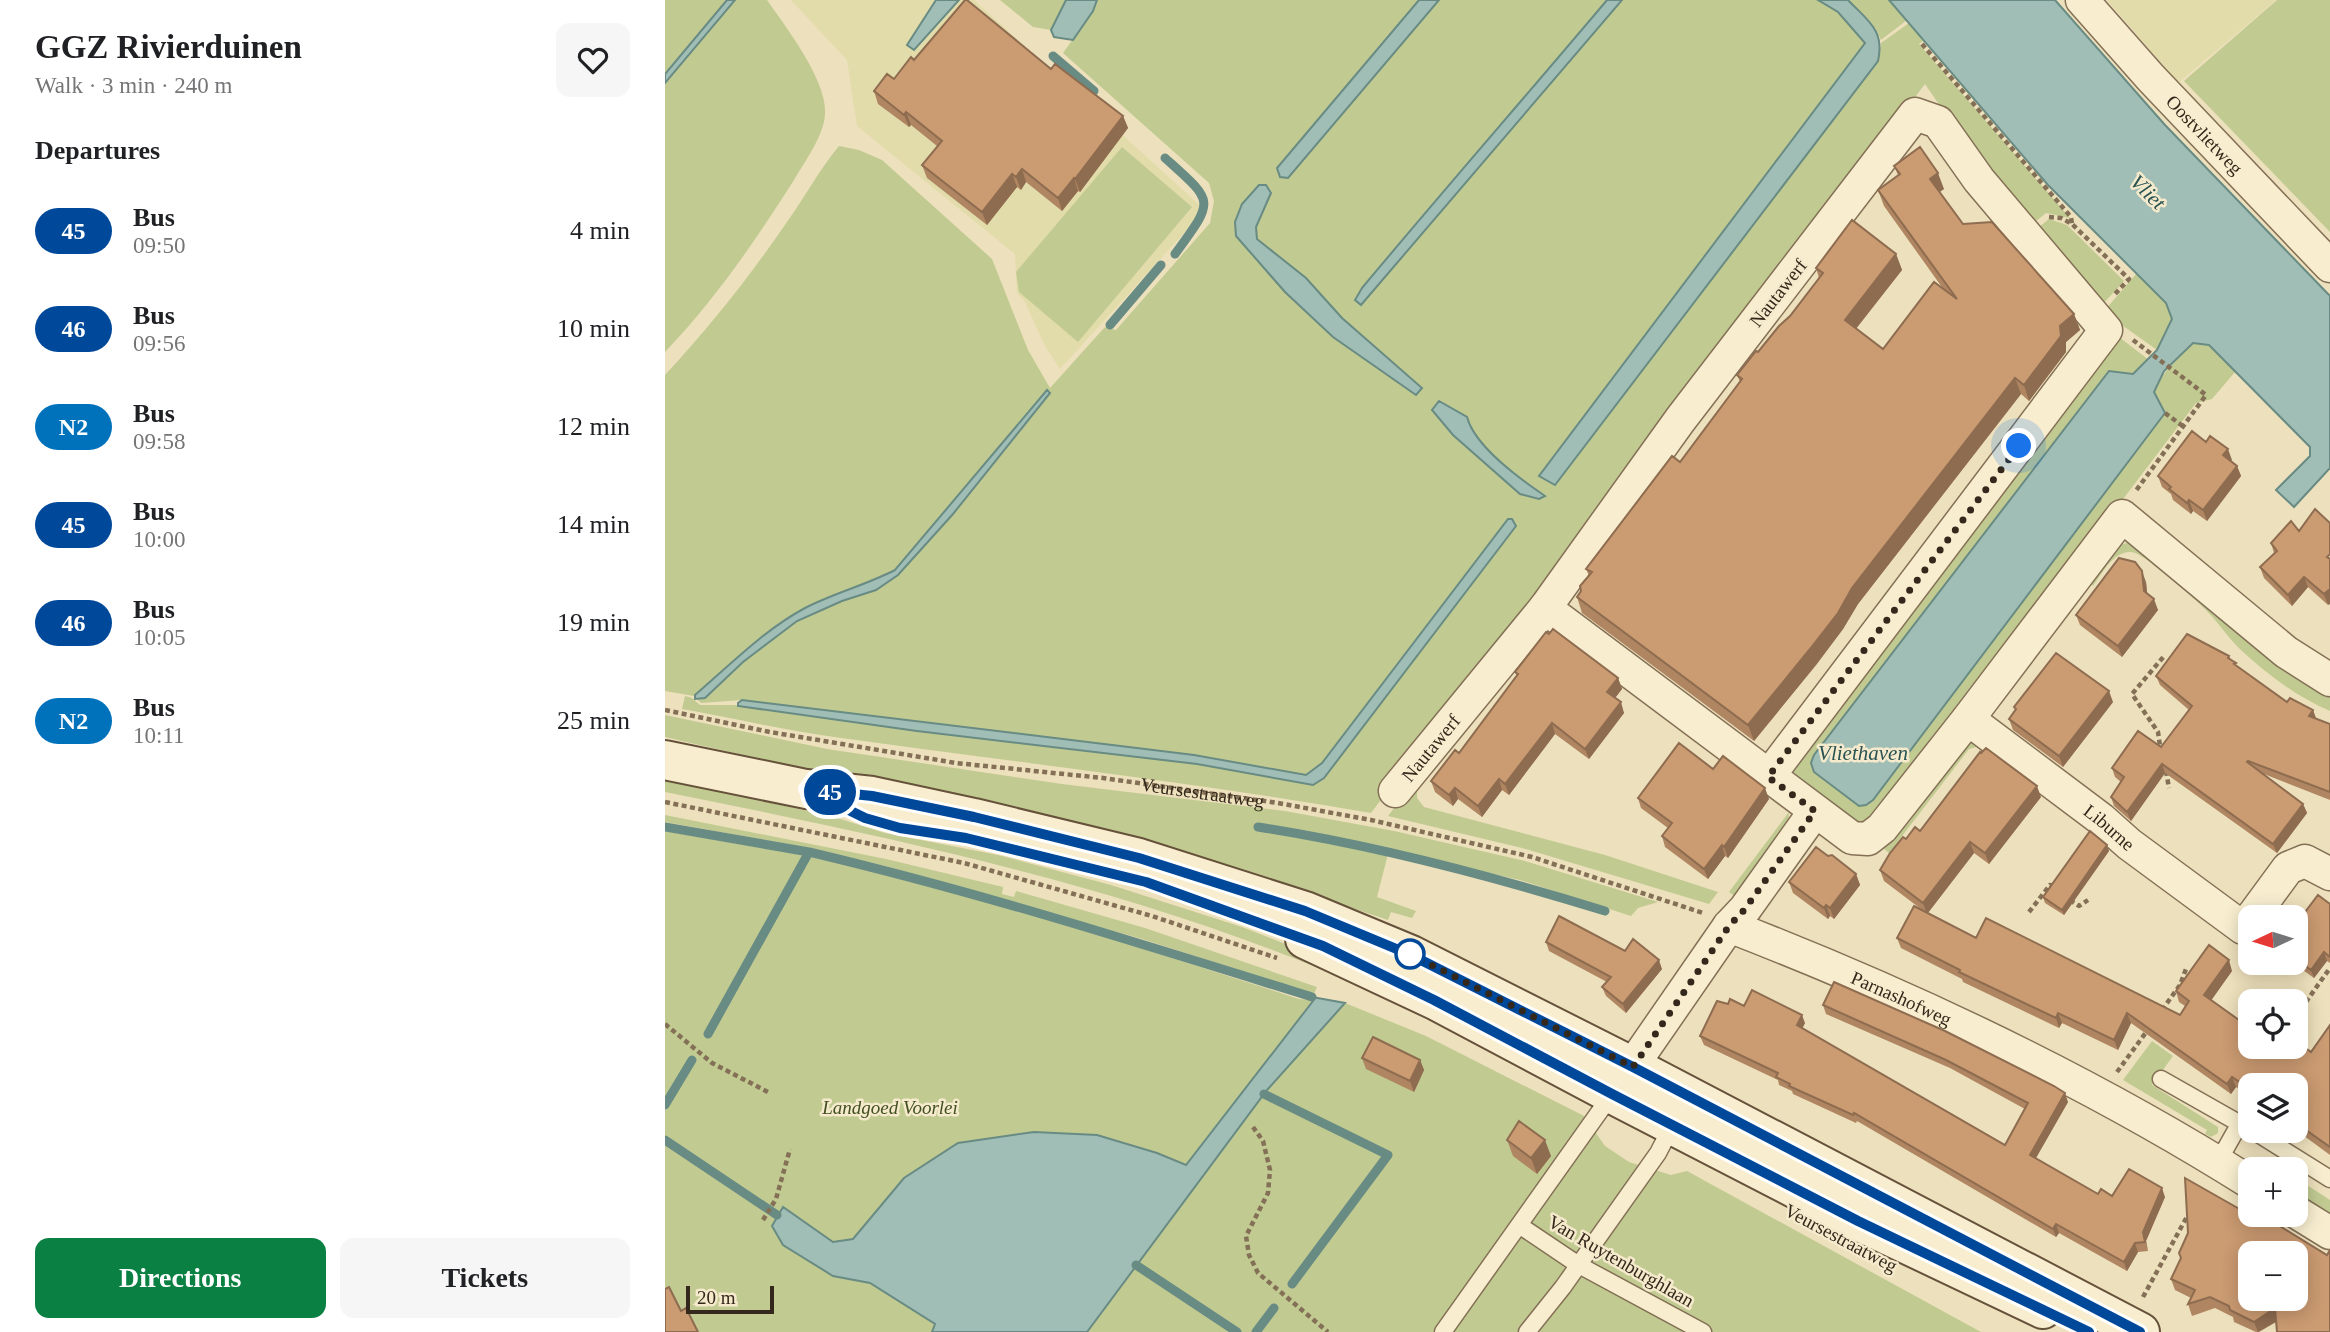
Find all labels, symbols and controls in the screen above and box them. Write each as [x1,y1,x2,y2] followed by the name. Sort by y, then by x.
[556,23,630,97] button: heart
[35,29,302,65] text: GGZ Rivierduinen
[35,73,232,98] text: Walk · 3 min · 240 m
[2162,90,2248,179] street label: Oostvlietweg
[35,136,160,165] text: Departures
[2125,169,2171,215] water label: Vliet
[133,203,175,232] text: Bus
[570,216,630,245] text: 4 min
[62,218,86,244] text: 45
[133,233,185,258] text: 09:50
[1745,254,1811,331] street label: Nautawerf
[133,301,175,330] text: Bus
[557,314,630,343] text: 10 min
[62,316,86,342] text: 46
[133,331,185,356] text: 09:56
[133,399,175,428] text: Bus
[557,412,630,441] text: 12 min
[59,414,88,440] text: N2
[2001,428,2036,463] your location
[133,429,185,454] text: 09:58
[133,497,175,526] text: Bus
[557,510,630,539] text: 14 min
[62,512,86,538] text: 45
[133,527,185,552] text: 10:00
[133,595,175,624] text: Bus
[557,608,630,637] text: 19 min
[62,610,86,636] text: 46
[133,625,185,650] text: 10:05
[133,693,175,722] text: Bus
[557,706,630,735] text: 25 min
[59,708,88,734] text: N2
[1397,709,1464,785] street label: Nautawerf
[133,723,185,748] text: 10:11
[1818,741,1908,765] water label: Vliethaven
[799,769,861,815] line badge: 45
[1139,773,1266,811] street label: Veursestraatweg
[818,779,842,805] text: 45
[2080,800,2139,855] street label: Liburne
[2238,905,2308,975] north arrow
[2238,905,2308,1311] map controls
[1395,939,1425,969] unlabelled marker
[1848,967,1956,1030] street label: Parnashofweg
[2238,989,2308,1059] button: locate
[2238,1073,2308,1143] button: layers
[821,1097,958,1118] park label: Landgoed Voorlei
[2238,1157,2308,1227] button: +
[1781,1200,1901,1277] street label: Veursestraatweg
[1544,1211,1698,1312] street label: Van Ruytenburghlaan
[35,1238,326,1318] button: Directions
[340,1238,630,1318] button: Tickets
[2238,1241,2308,1311] button: −
[686,1283,773,1315] scale bar
[697,1287,736,1308] text: 20 m

